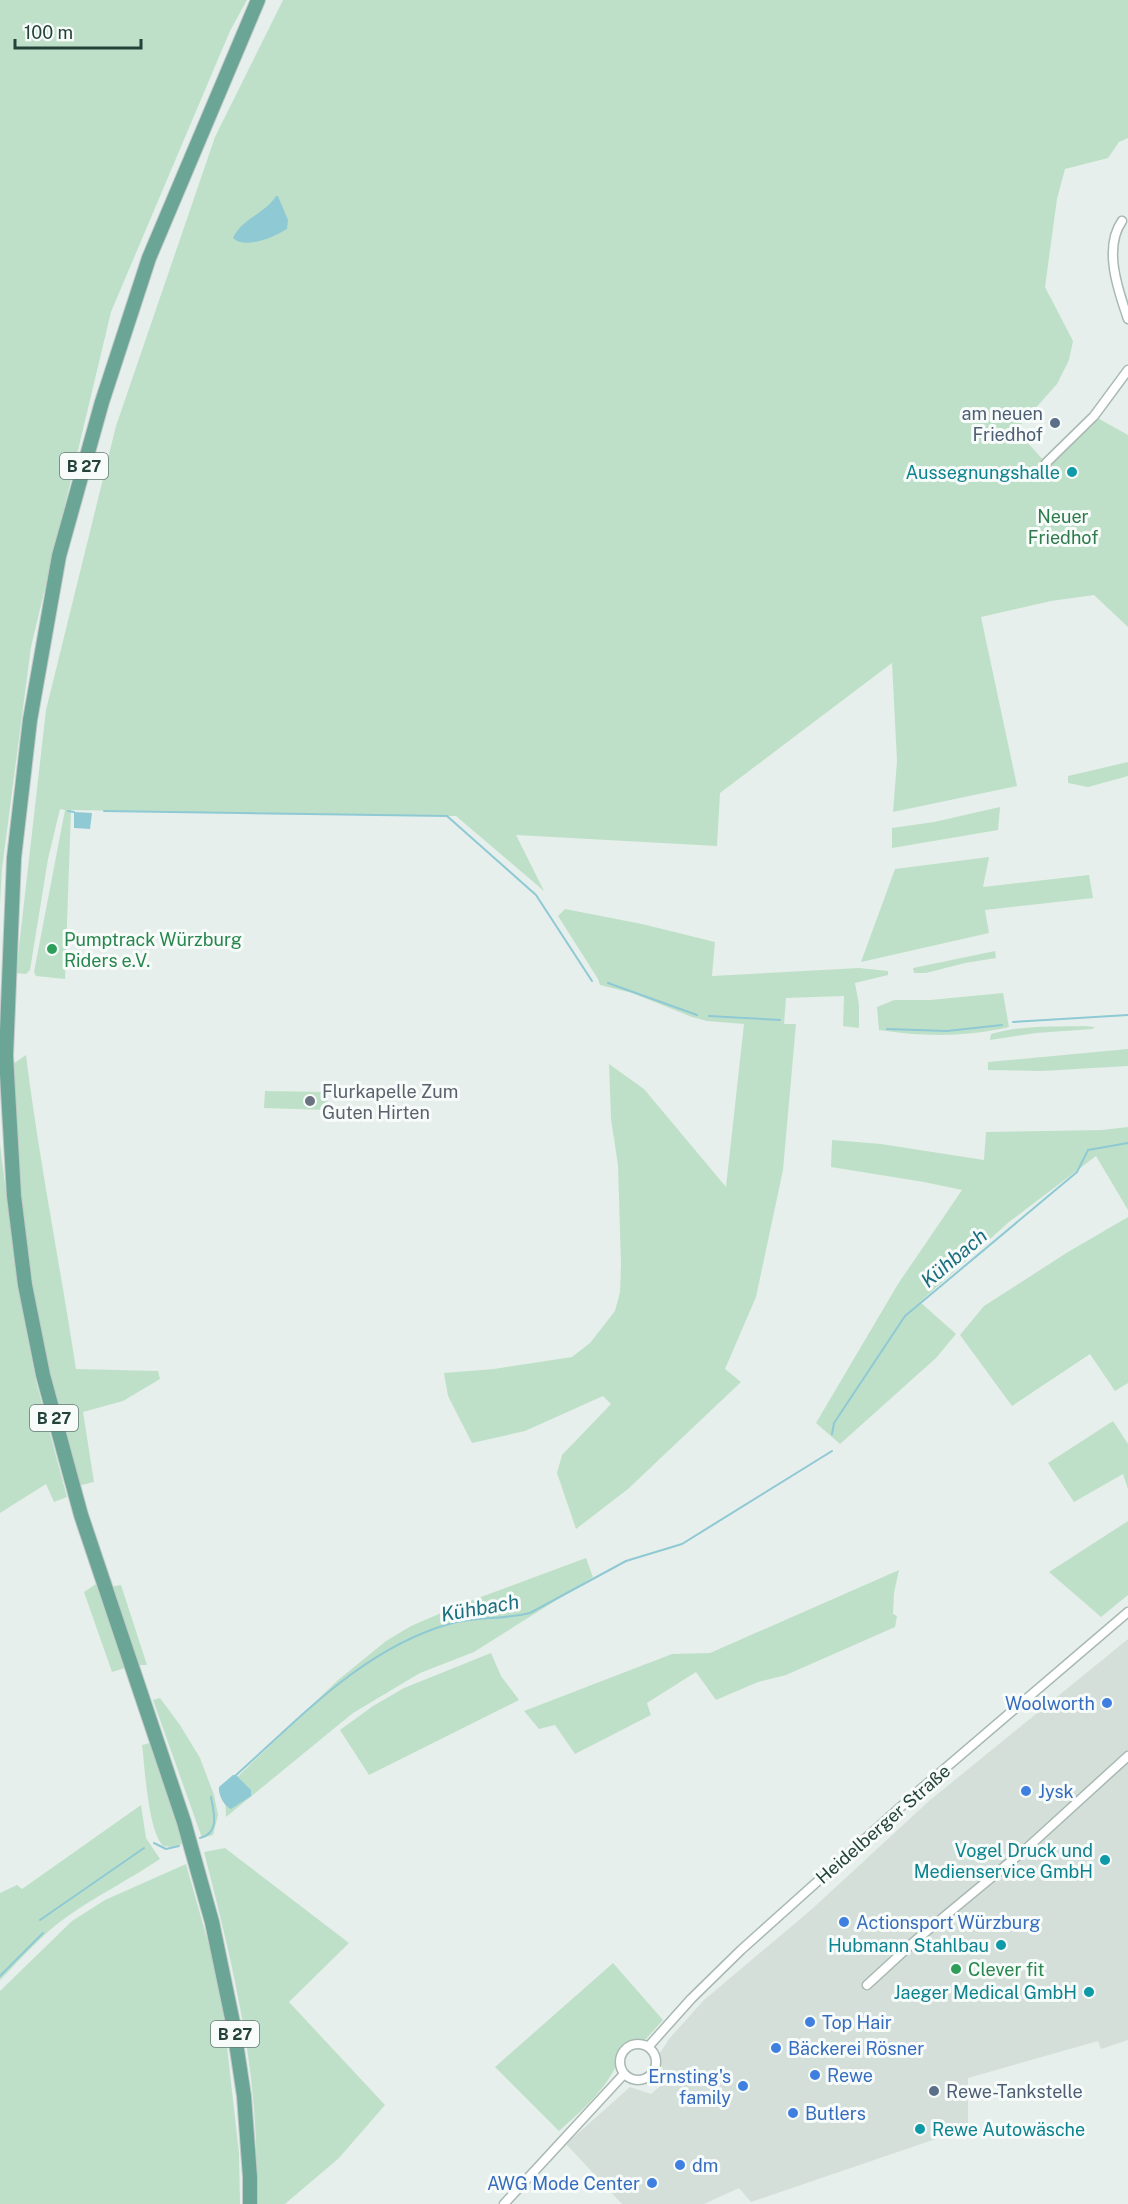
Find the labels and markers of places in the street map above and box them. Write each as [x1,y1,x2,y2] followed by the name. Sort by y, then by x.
[962,403,1043,445] place label: am neuen Friedhof
[1048,416,1062,430] marker: am neuen Friedhof
[905,462,1060,483] place label: Aussegnungshalle
[1065,465,1079,479] marker: Aussegnungshalle
[64,929,242,971] place label: Pumptrack Würzburg Riders e.V.
[45,942,59,956] marker: Pumptrack Würzburg Riders e.V.
[322,1081,458,1123] place label: Flurkapelle Zum Guten Hirten
[303,1094,317,1108] marker: Flurkapelle Zum Guten Hirten
[1005,1693,1095,1714] place label: Woolworth
[1100,1696,1114,1710] marker: Woolworth
[1038,1781,1074,1802] place label: Jysk
[1019,1784,1033,1798] marker: Jysk
[914,1840,1093,1882] place label: Vogel Druck und Medienservice GmbH
[1098,1853,1112,1867] marker: Vogel Druck und Medienservice GmbH
[856,1912,1040,1933] place label: Actionsport Würzburg
[837,1915,851,1929] marker: Actionsport Würzburg
[828,1935,989,1956] place label: Hubmann Stahlbau
[994,1938,1008,1952] marker: Hubmann Stahlbau
[968,1959,1045,1980] place label: Clever fit
[949,1962,963,1976] marker: Clever fit
[893,1982,1077,2003] place label: Jaeger Medical GmbH
[1082,1985,1096,1999] marker: Jaeger Medical GmbH
[822,2012,892,2033] place label: Top Hair
[803,2015,817,2029] marker: Top Hair
[788,2038,924,2059] place label: Bäckerei Rösner
[769,2041,783,2055] marker: Bäckerei Rösner
[827,2065,873,2086] place label: Rewe
[648,2066,731,2108] place label: Ernsting's family
[808,2068,822,2082] marker: Rewe
[736,2079,750,2093] marker: Ernsting's family
[946,2081,1083,2102] place label: Rewe-Tankstelle
[927,2084,941,2098] marker: Rewe-Tankstelle
[805,2103,866,2124] place label: Butlers
[786,2106,800,2120] marker: Butlers
[932,2119,1085,2140] place label: Rewe Autowäsche
[913,2122,927,2136] marker: Rewe Autowäsche
[692,2155,718,2176] place label: dm
[673,2158,687,2172] marker: dm
[487,2173,640,2194] place label: AWG Mode Center
[645,2176,659,2190] marker: AWG Mode Center

